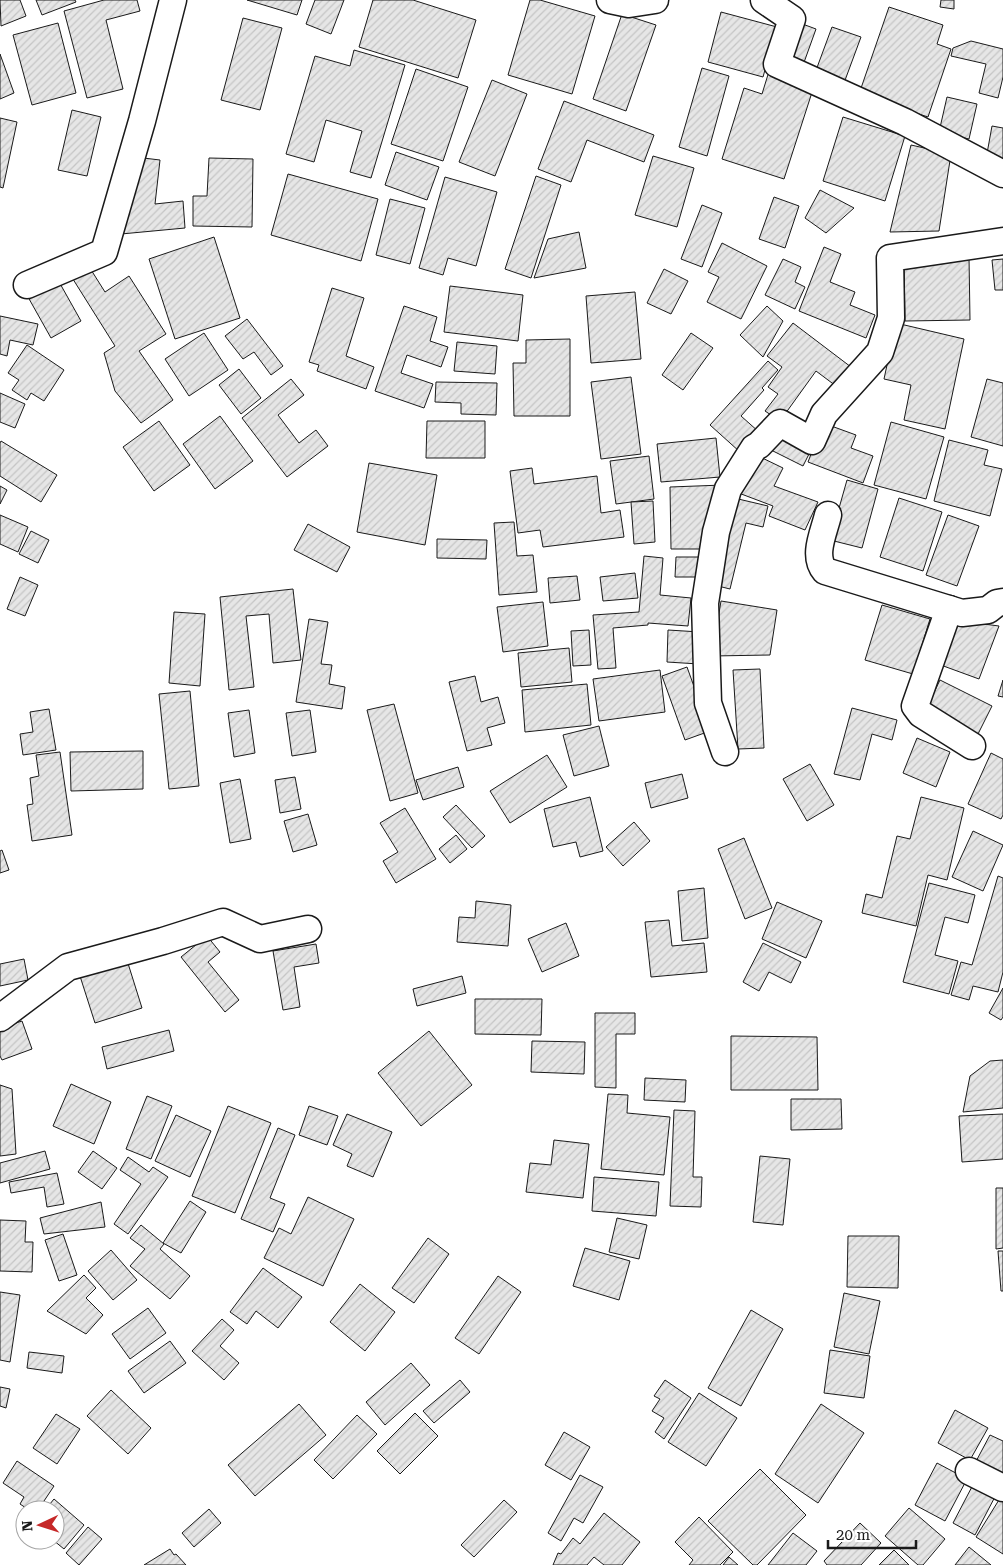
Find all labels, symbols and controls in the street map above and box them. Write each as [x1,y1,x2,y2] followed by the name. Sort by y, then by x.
[15,1500,65,1550] north arrow
[828,1518,916,1550] scale bar
[19,1520,35,1532] text: N
[836,1526,871,1544] text: 20 m

